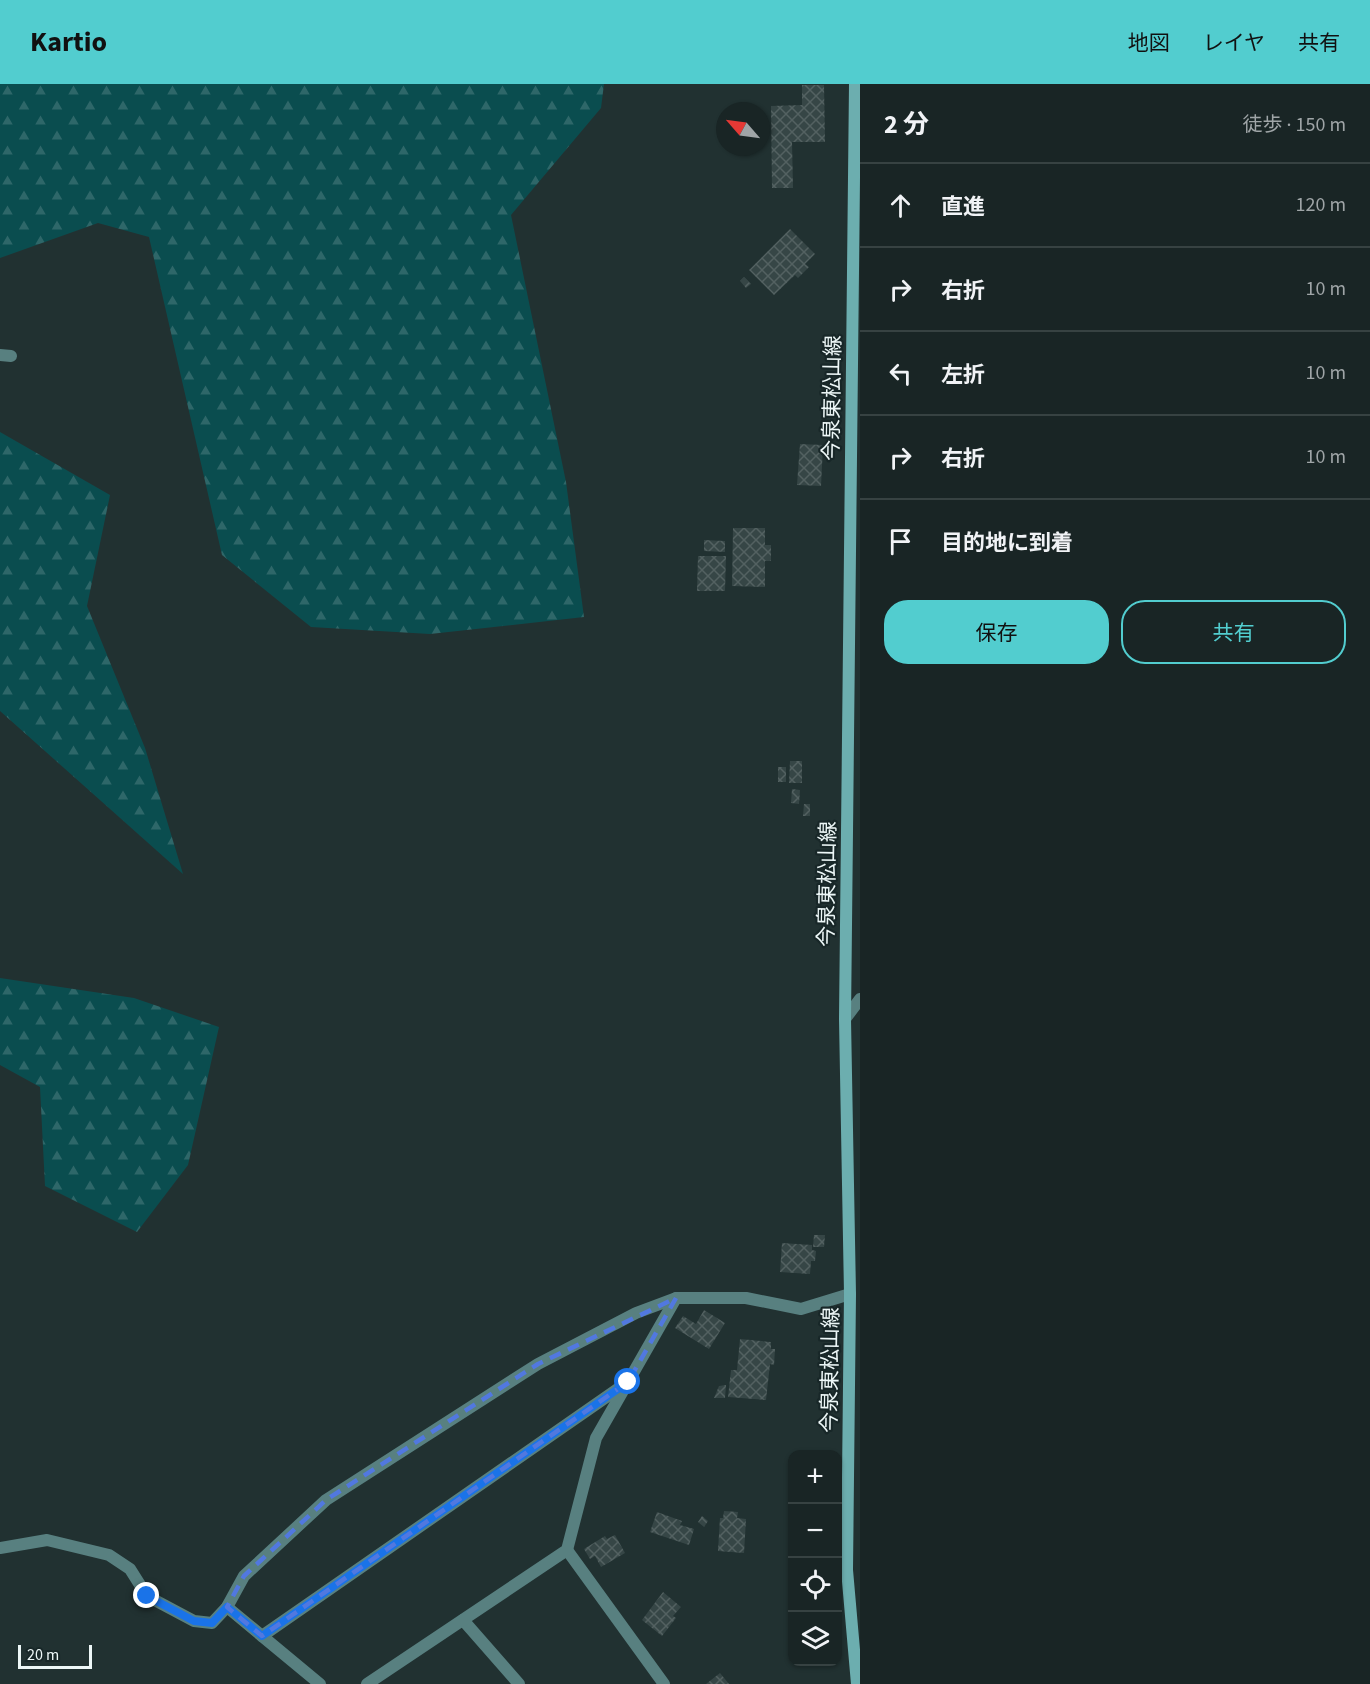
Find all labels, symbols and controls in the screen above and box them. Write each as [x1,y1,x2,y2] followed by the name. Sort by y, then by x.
[30,22,107,62] text: Kartio
[1128,28,1170,58] text: 地図
[1203,28,1265,58] text: レイヤ
[1298,28,1340,58] text: 共有
[716,102,770,156] north arrow
[884,106,929,143] text: 2 分
[1243,111,1346,139] text: 徒歩 · 150 m
[884,189,917,222] icon: ahead
[941,191,985,223] text: 直進
[1296,191,1346,219] text: 120 m
[884,273,917,306] icon: right
[941,275,985,307] text: 右折
[1306,275,1346,303] text: 10 m
[816,335,848,461] street label: 今泉東松山線
[884,357,917,390] icon: left
[941,359,985,391] text: 左折
[1306,359,1346,387] text: 10 m
[884,441,917,474] icon: right
[941,443,985,475] text: 右折
[1306,443,1346,471] text: 10 m
[884,525,917,558] icon: arrive
[941,527,1073,559] text: 目的地に到着
[884,600,1109,664] button: 保存
[1121,600,1346,664] button: 共有
[811,821,843,947] street label: 今泉東松山線
[814,1307,846,1433] street label: 今泉東松山線
[614,1368,640,1394] route start
[788,1450,842,1666] map controls
[788,1450,842,1504] button: +
[788,1504,842,1558] button: −
[788,1558,842,1612] button: locate
[133,1582,159,1608] route end
[788,1612,842,1666] button: layers
[18,1642,92,1670] scale bar
[27,1644,59,1666] text: 20 m

